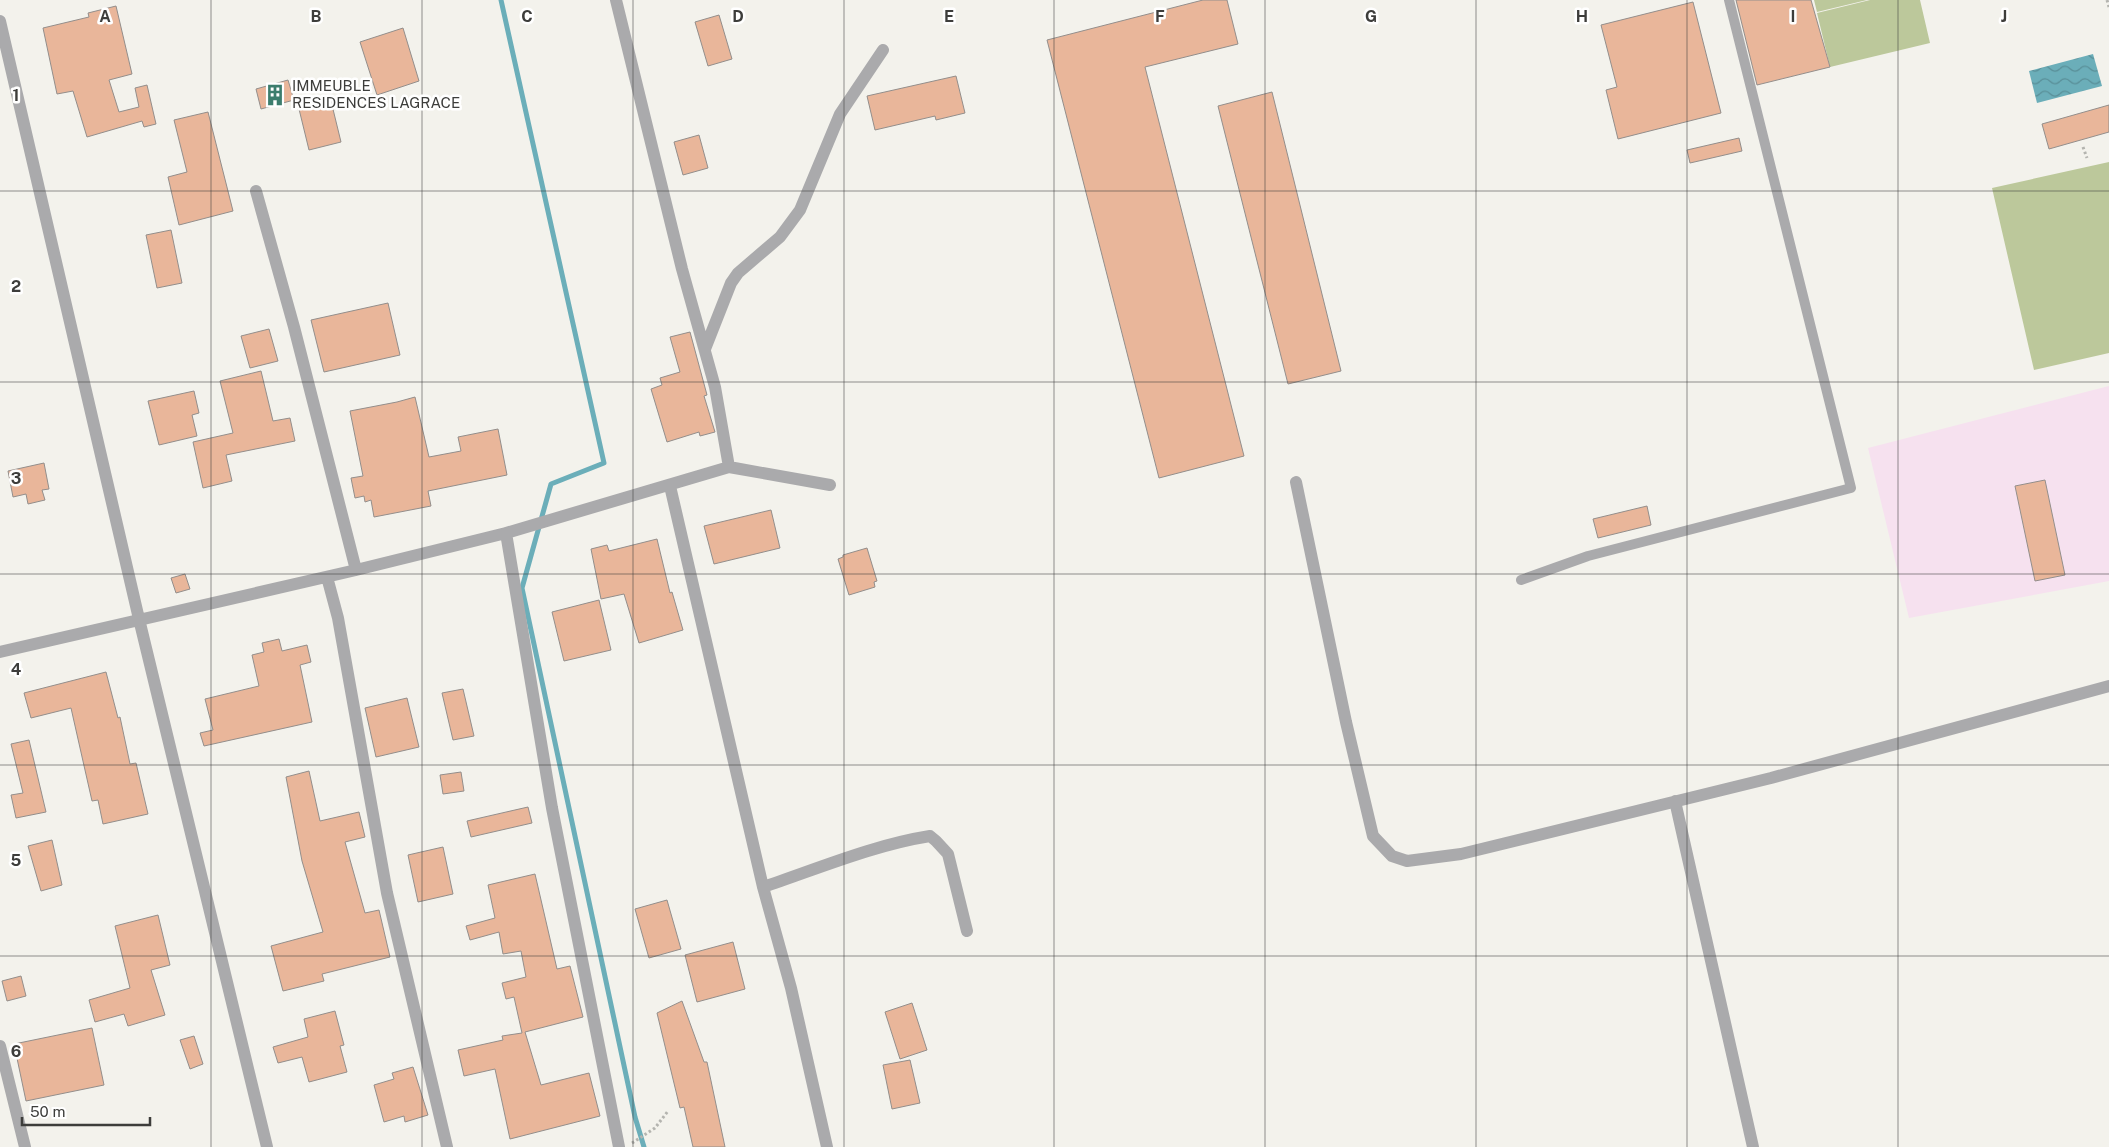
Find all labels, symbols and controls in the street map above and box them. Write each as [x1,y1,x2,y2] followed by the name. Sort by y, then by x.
[99,7,111,26] text: A
[311,7,322,26] text: B
[521,7,533,26] text: C
[732,7,744,26] text: D
[944,7,954,26] text: E
[1155,7,1165,26] text: F
[1365,7,1377,26] text: G
[1576,7,1588,26] text: H
[1791,7,1795,26] text: I
[2001,7,2007,26] text: J
[292,77,460,111] place label: IMMEUBLE RESIDENCES LAGRACE
[262,82,288,108] building icon: IMMEUBLE RESIDENCES LAGRACE
[13,86,19,105] text: 1
[11,277,21,296] text: 2
[11,469,21,488] text: 3
[11,660,22,679] text: 4
[11,851,22,870] text: 5
[11,1042,21,1061] text: 6
[22,1094,150,1126] scale bar
[30,1103,65,1120] text: 50 m

